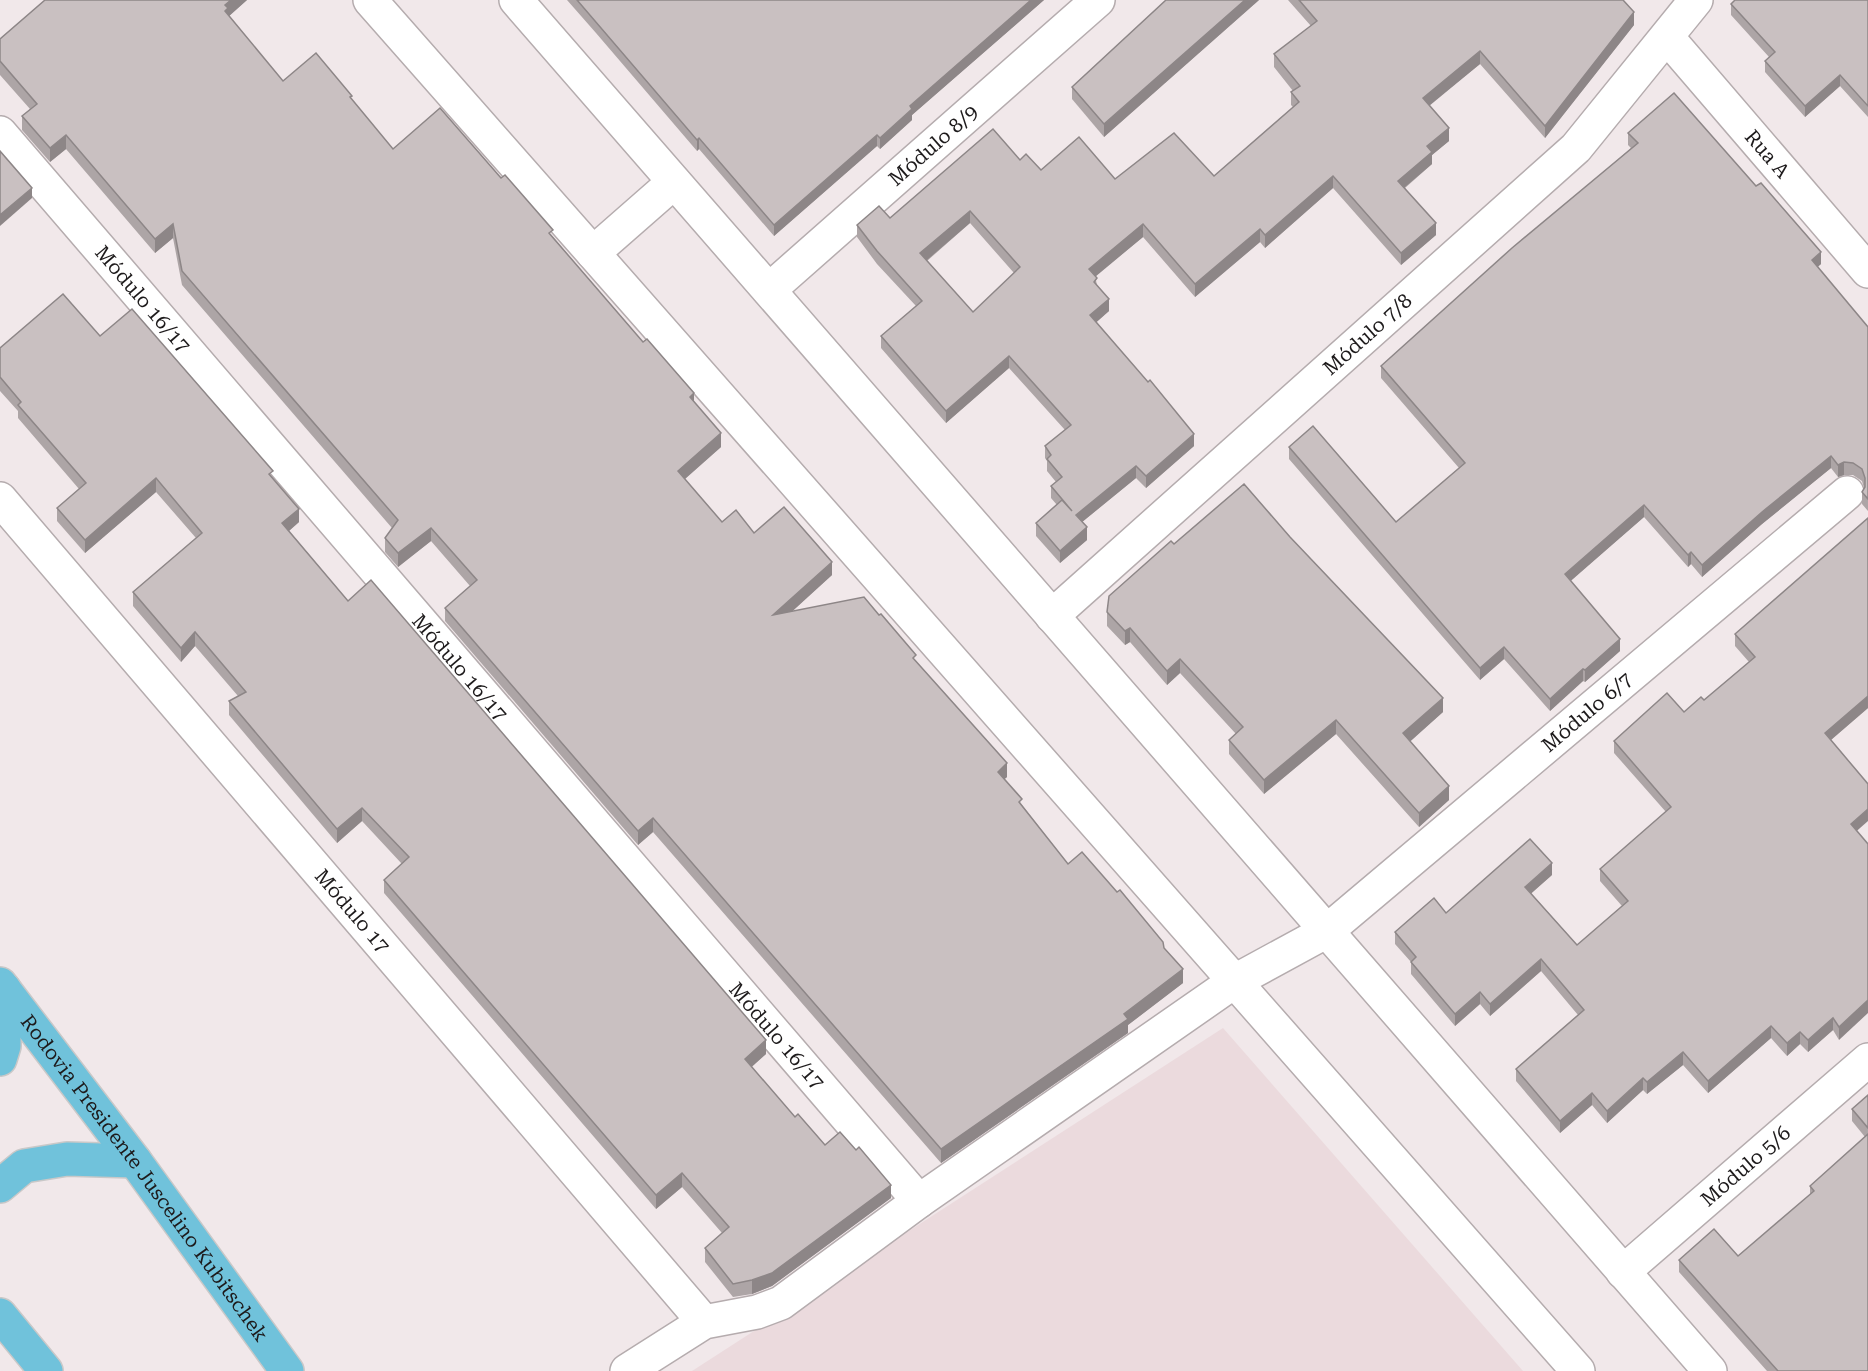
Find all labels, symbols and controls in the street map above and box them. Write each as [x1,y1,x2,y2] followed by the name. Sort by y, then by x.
[884,100,983,191] street label: Módulo 8/9
[1740,125,1795,183] street label: Rua A
[90,241,195,357] street label: Módulo 16/17
[1318,288,1417,380] street label: Módulo 7/8
[407,609,512,726] street label: Módulo 16/17
[1537,667,1637,757] street label: Módulo 6/7
[310,864,395,958] street label: Módulo 17
[724,977,829,1094] street label: Módulo 16/17
[16,1010,274,1346] street label: Rodovia Presidente Juscelino Kubitschek
[1696,1121,1795,1211] street label: Módulo 5/6

